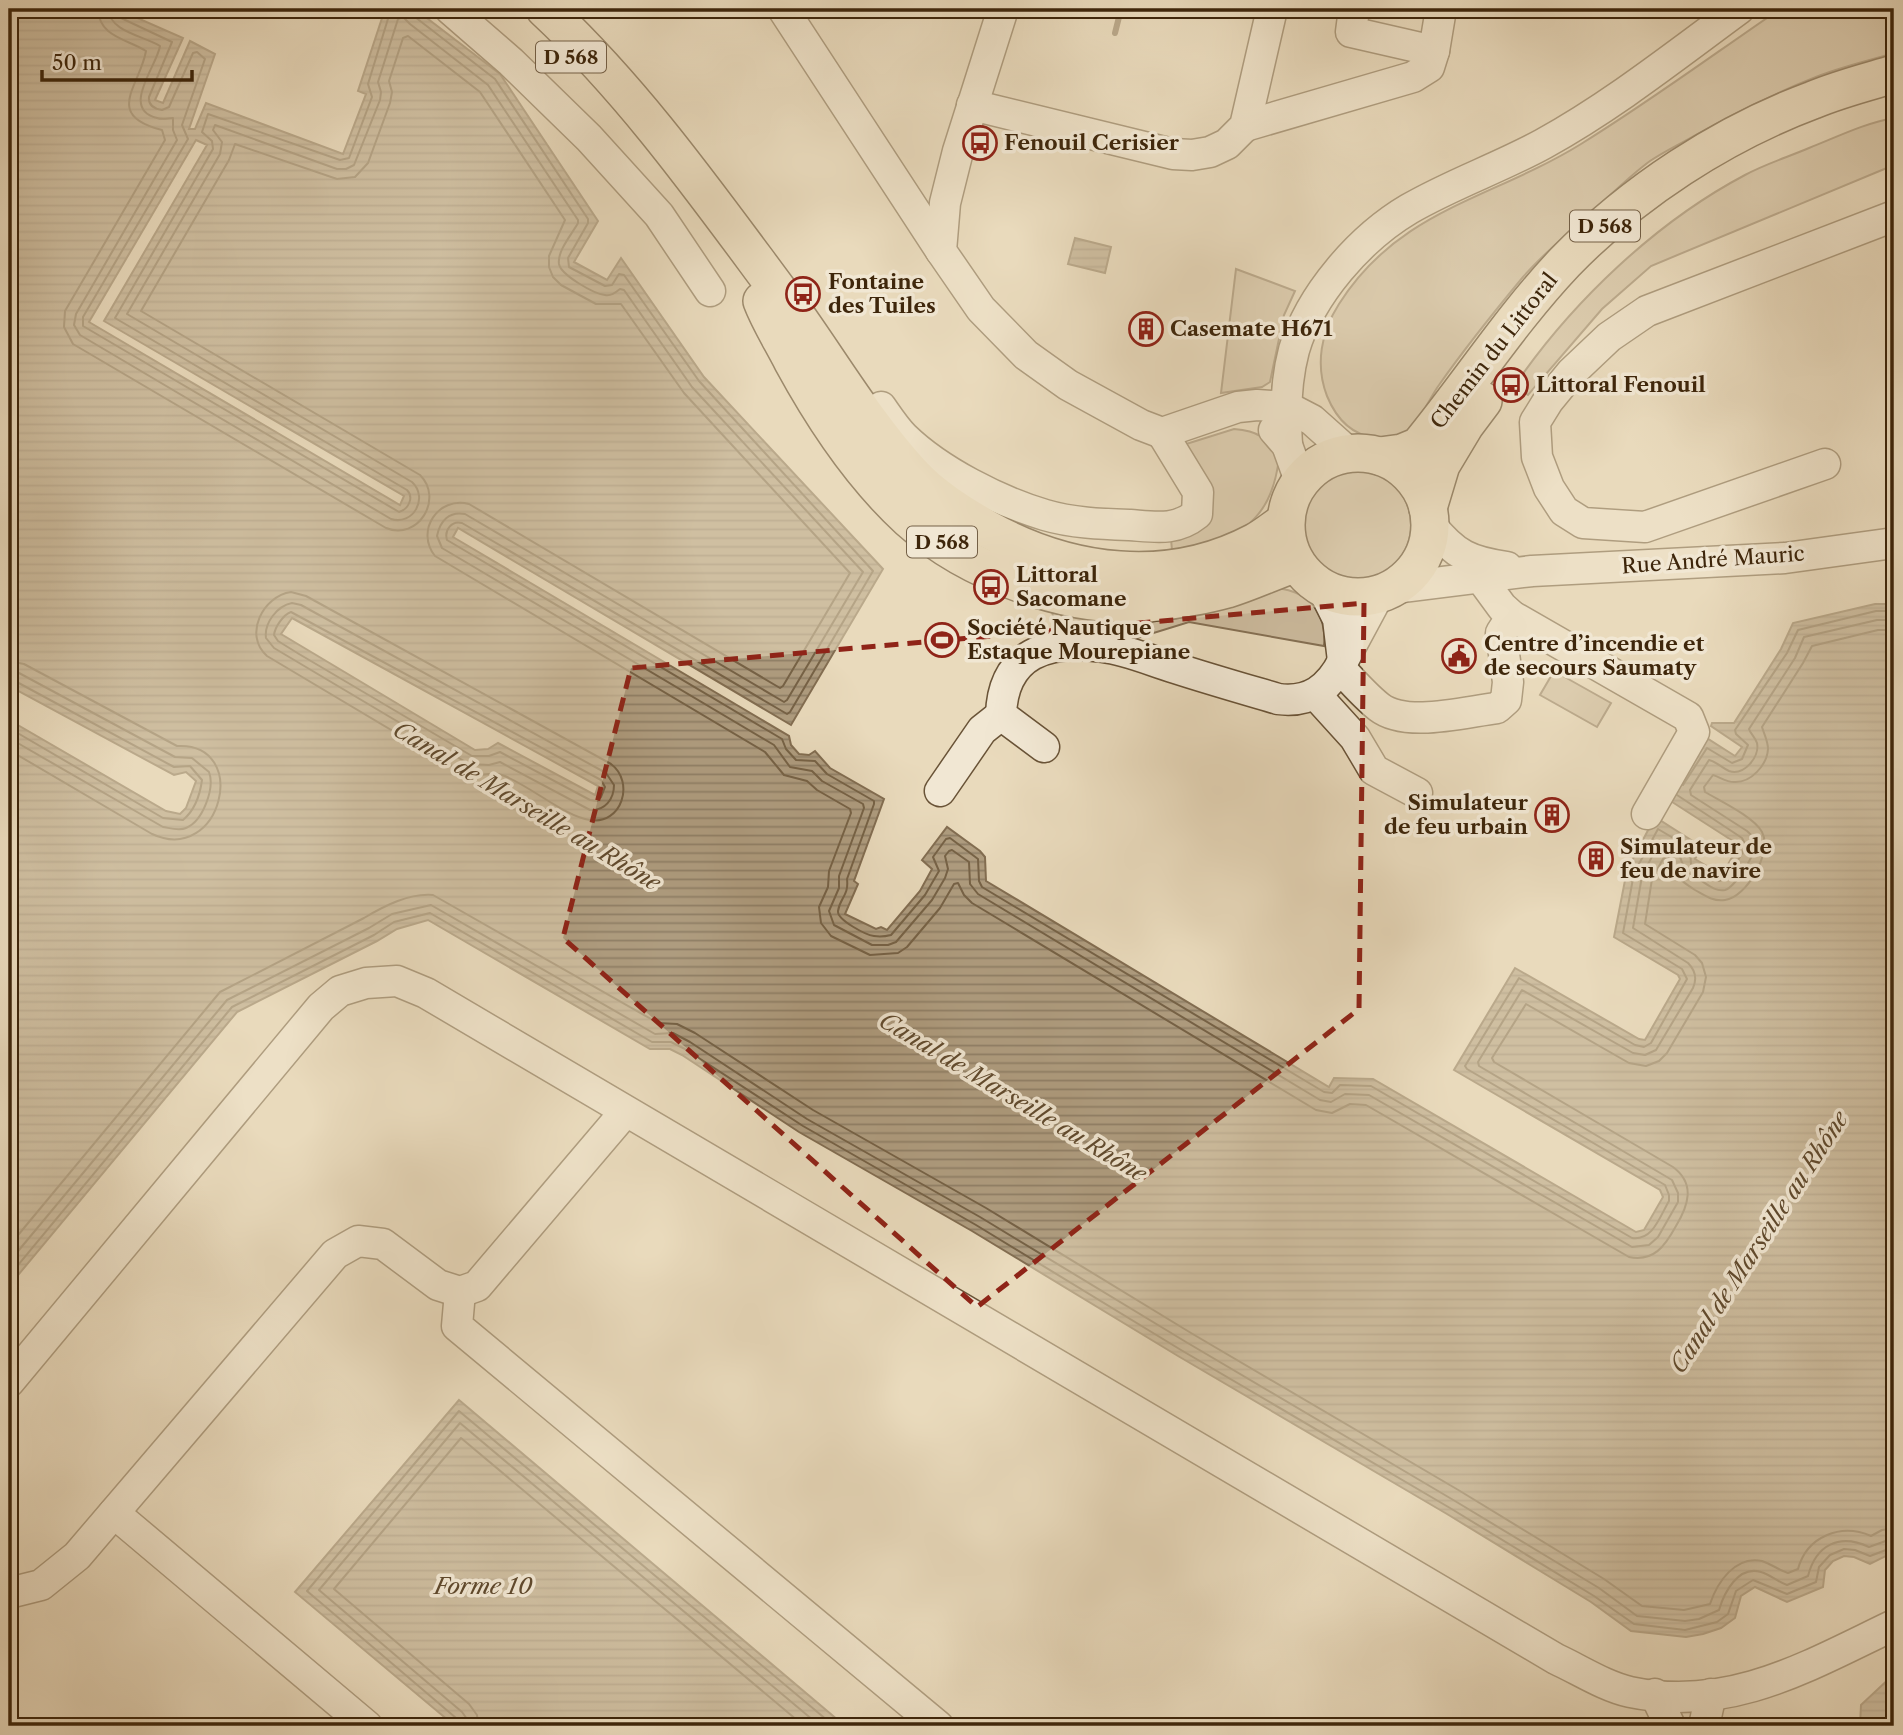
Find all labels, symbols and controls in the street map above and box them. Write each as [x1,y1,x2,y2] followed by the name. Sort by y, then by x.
[42,38,192,82] scale bar
[536,41,606,72] road number: D 568
[52,50,102,75] text: 50 m
[961,124,999,162] bus stop icon: Fenouil Cerisier
[1004,130,1180,155] place label: Fenouil Cerisier
[1570,210,1640,242] road number: D 568
[1425,268,1562,434] street label: Chemin du Littoral
[828,269,936,318] place label: Fontaine des Tuiles
[784,275,822,313] bus stop icon: Fontaine des Tuiles
[1127,310,1165,348] building icon: Casemate H671
[1170,316,1333,341] place label: Casemate H671
[1492,366,1530,404] bus stop icon: Littoral Fenouil
[1536,372,1706,397] place label: Littoral Fenouil
[907,526,977,558] road number: D 568
[1621,541,1805,578] street label: Rue André Mauric
[1016,562,1126,611] place label: Littoral Sacomane
[972,568,1010,606] bus stop icon: Littoral Sacomane
[967,615,1190,664] place label: Société Nautique Estaque Mourepiane
[923,621,961,659] sports icon: Société Nautique Estaque Mourepiane
[1484,631,1705,680] place label: Centre d’incendie et de secours Saumaty
[1440,637,1478,675] public building icon: Centre d’incendie et de secours Saumaty
[388,715,666,897] water label: Canal de Marseille au Rhône
[1384,790,1529,839] place label: Simulateur de feu urbain
[1533,796,1571,834] building icon: Simulateur de feu urbain
[1620,834,1772,883] place label: Simulateur de feu de navire
[1577,840,1615,878] building icon: Simulateur de feu de navire
[874,1006,1152,1188] water label: Canal de Marseille au Rhône
[1664,1105,1855,1378] water label: Canal de Marseille au Rhône
[432,1572,532,1600] water label: Forme 10

